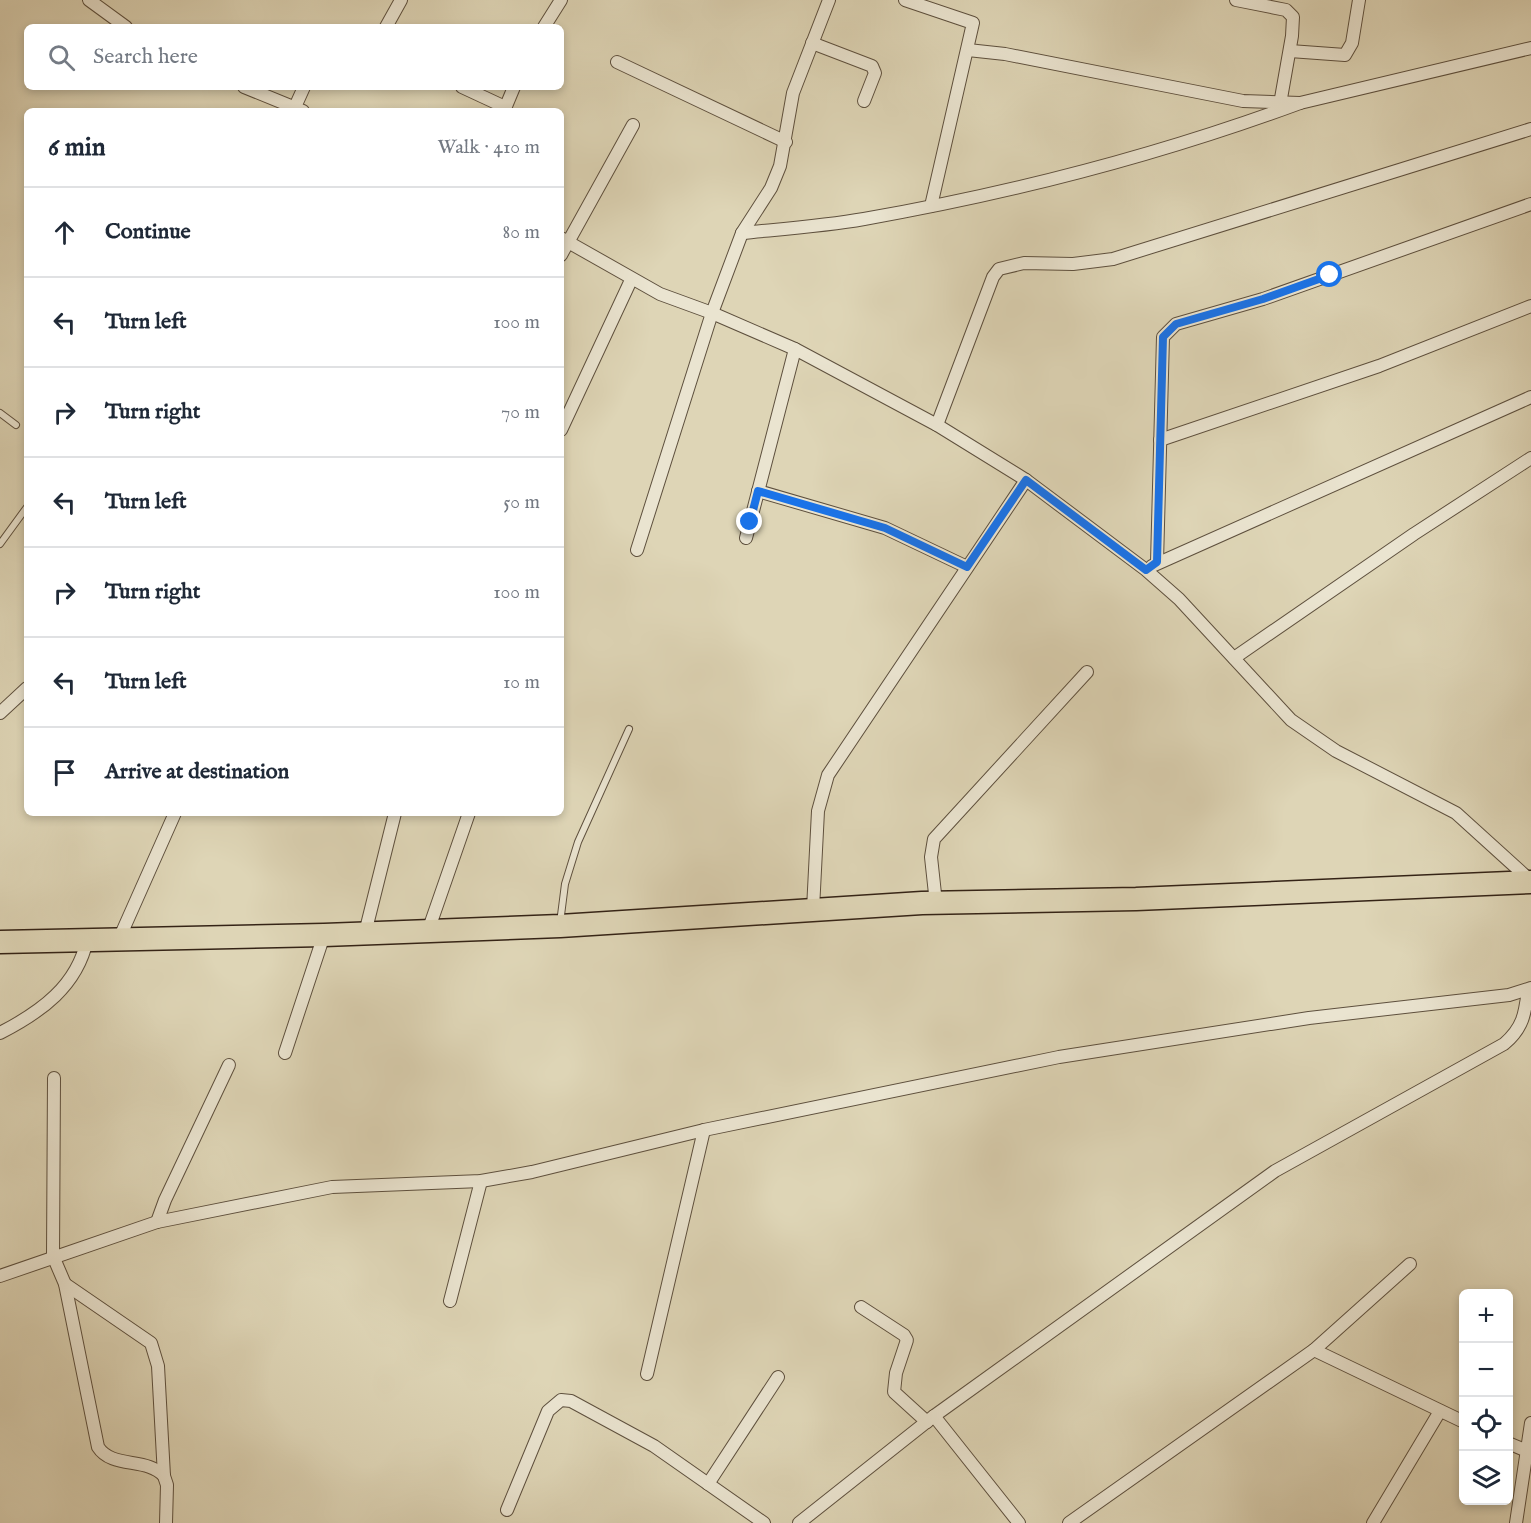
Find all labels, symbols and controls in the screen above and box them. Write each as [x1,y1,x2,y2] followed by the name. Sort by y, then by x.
[24,24,564,90] search box
[45,41,78,74] icon: search
[93,43,198,71] text: Search here
[48,131,106,164] text: 6 min
[437,135,540,160] text: Walk · 410 m
[48,216,81,249] icon: ahead
[105,218,191,246] text: Continue
[503,220,540,245] text: 80 m
[1316,261,1342,287] route start
[48,306,81,339] icon: left
[105,308,187,336] text: Turn left
[493,310,540,335] text: 100 m
[48,396,81,429] icon: right
[105,398,200,426] text: Turn right
[501,400,540,425] text: 70 m
[48,486,81,519] icon: left
[105,488,187,516] text: Turn left
[503,490,540,515] text: 50 m
[736,508,762,534] route end
[48,576,81,609] icon: right
[105,578,200,606] text: Turn right
[493,580,540,605] text: 100 m
[48,666,81,699] icon: left
[105,668,187,696] text: Turn left
[503,670,540,695] text: 10 m
[48,756,81,789] icon: arrive
[105,758,289,786] text: Arrive at destination
[1459,1289,1513,1505] map controls
[1459,1289,1513,1343] button: +
[1459,1343,1513,1397] button: −
[1459,1397,1513,1451] button: locate
[1459,1451,1513,1505] button: layers

